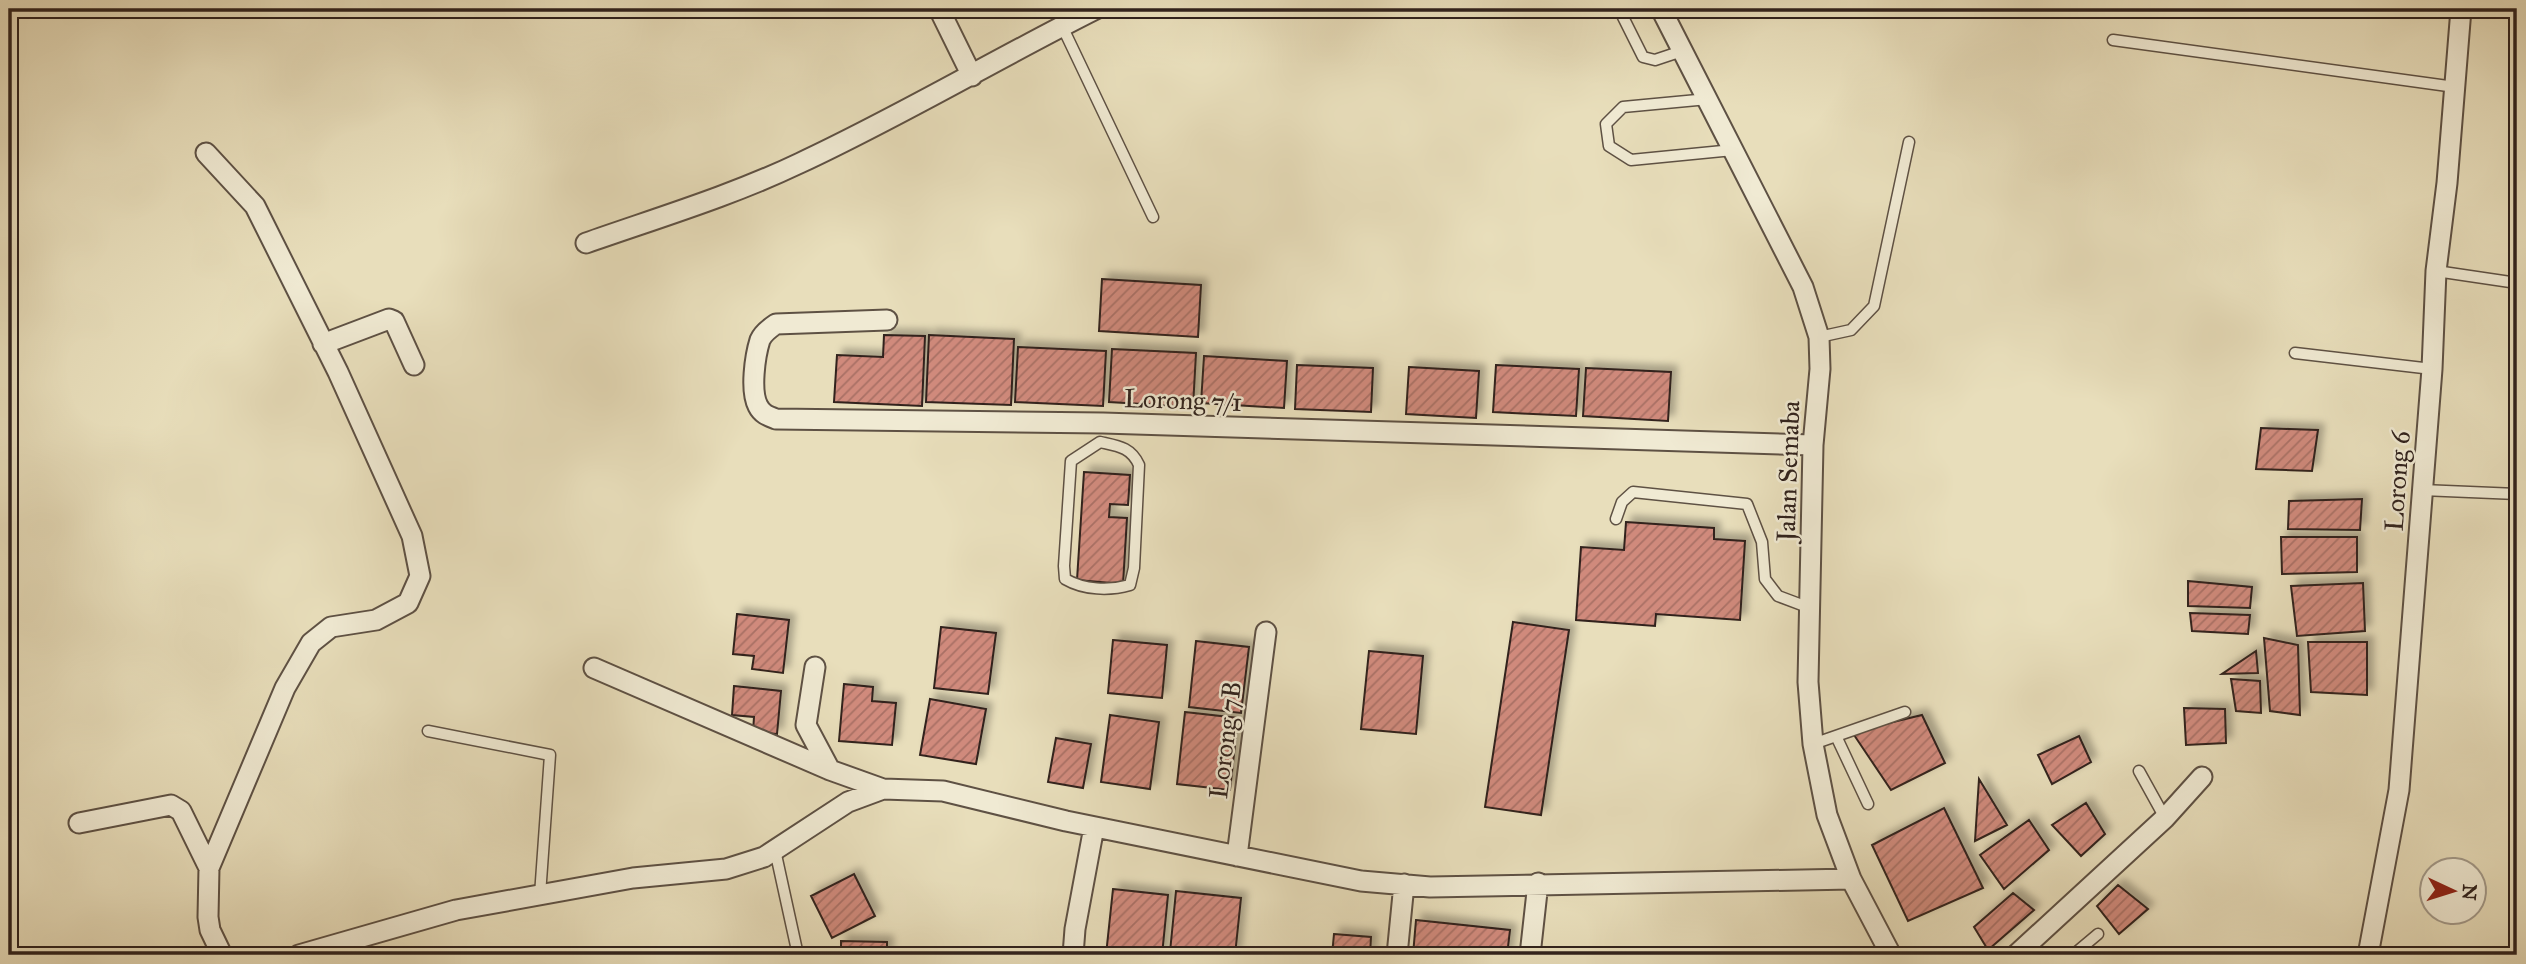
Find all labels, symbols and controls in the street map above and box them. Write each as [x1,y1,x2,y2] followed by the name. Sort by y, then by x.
[1123,382,1243,418] street label: Lorong 7/1
[1769,400,1806,545] street label: Jalan Semaba
[2378,429,2417,532] street label: Lorong 6
[1202,679,1248,801] street label: Lorong 7B
[2418,856,2488,926] north arrow
[2457,883,2481,901] text: N

